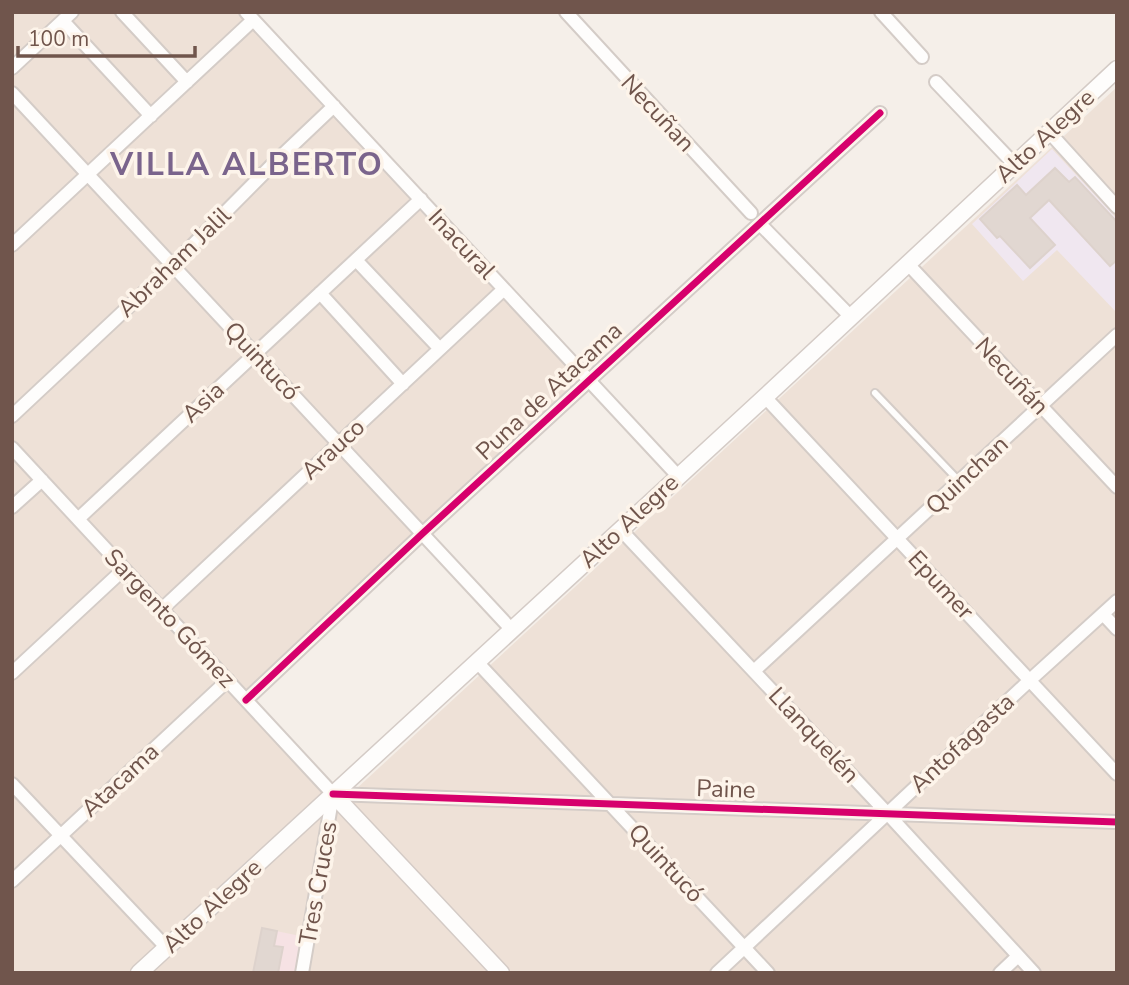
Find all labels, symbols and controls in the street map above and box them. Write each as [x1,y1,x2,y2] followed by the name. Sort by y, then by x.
[18,14,194,58] scale bar
[28,25,89,53] text: 100 m
[614,67,702,159] street label: Necuñan
[988,82,1102,190] street label: Alto Alegre
[109,143,384,186] district label: VILLA ALBERTO
[110,200,238,324] street label: Abraham Jalil
[421,202,503,286] street label: Inacural
[217,315,307,407] street label: Quintucó
[469,315,629,467] street label: Puna de Atacama
[968,330,1056,422] street label: Necuñán
[175,374,231,430] street label: Asia
[294,411,372,487] street label: Arauco
[919,428,1015,522] street label: Quinchan
[572,467,686,575] street label: Alto Alegre
[97,542,243,694] street label: Sargento Gómez
[901,544,981,627] street label: Epumer
[761,680,867,790] street label: Llanquelén
[903,686,1021,800] street label: Antofagasta
[74,736,166,824] street label: Atacama
[696,772,756,806] street label: Paine
[621,817,711,909] street label: Quintucó
[291,819,345,947] street label: Tres Cruces
[155,852,269,960] street label: Alto Alegre

